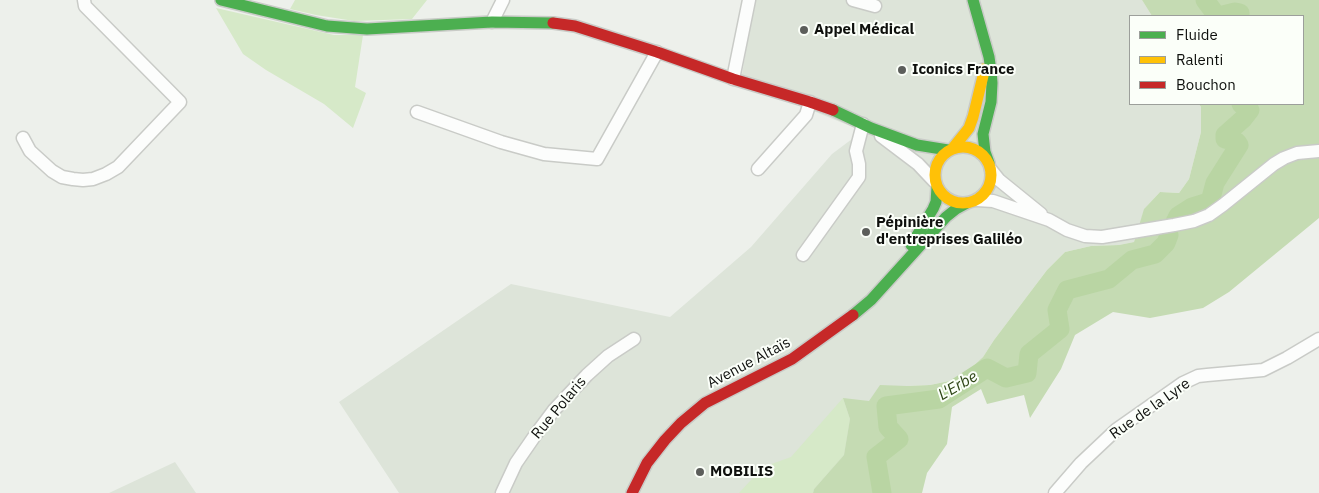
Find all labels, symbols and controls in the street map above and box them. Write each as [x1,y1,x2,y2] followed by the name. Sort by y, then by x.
[1129,15,1304,105] legend
[814,21,914,39] place label: Appel Médical
[798,24,810,36] marker: Appel Médical
[1176,25,1218,44] text: Fluide
[1176,50,1223,69] text: Ralenti
[912,61,1014,79] place label: Iconics France
[896,64,908,76] marker: Iconics France
[1176,75,1236,94] text: Bouchon
[876,214,1023,249] place label: Pépinière d'entreprises Galiléo
[860,226,872,238] marker: Pépinière d'entreprises Galiléo
[704,334,794,392] street label: Avenue Altaïs
[935,367,981,405] water label: L'Erbe
[528,373,590,443] street label: Rue Polaris
[1106,375,1194,443] street label: Rue de la Lyre
[710,463,773,481] place label: MOBILIS
[694,466,706,478] marker: MOBILIS

